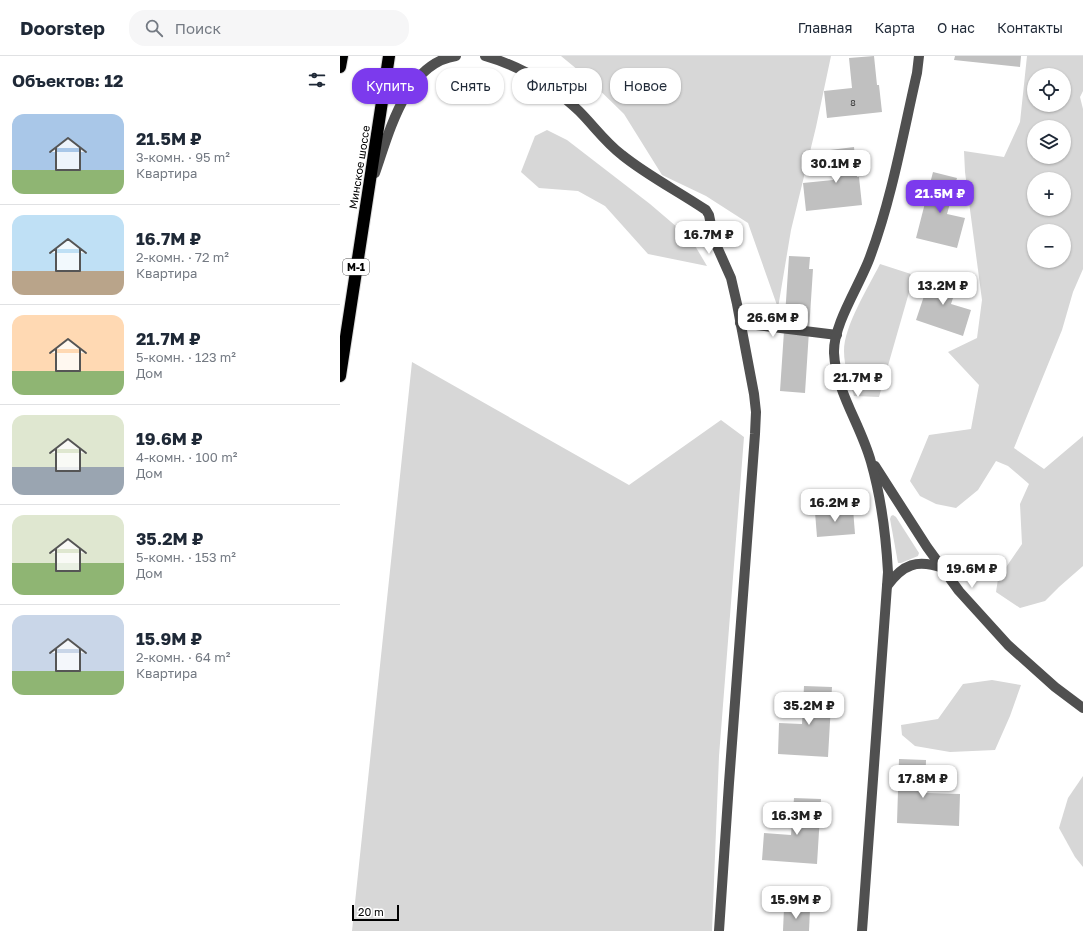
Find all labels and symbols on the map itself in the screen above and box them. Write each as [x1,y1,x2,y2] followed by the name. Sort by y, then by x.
[850,97,856,108] house number: 8
[346,124,372,210] street label: Минское шоссе
[799,150,873,184] pin: 30.1M ₽
[903,180,977,214] pin: 21.5M ₽
[672,221,746,255] pin: 16.7M ₽
[343,259,369,275] road number: М-1
[906,272,980,306] pin: 13.2M ₽
[736,304,810,338] pin: 26.6M ₽
[821,364,895,398] pin: 21.7M ₽
[798,489,872,523] pin: 16.2M ₽
[935,555,1009,589] pin: 19.6M ₽
[772,692,846,726] pin: 35.2M ₽
[886,765,960,799] pin: 17.8M ₽
[760,802,834,836] pin: 16.3M ₽
[759,886,833,920] pin: 15.9M ₽
[352,903,399,922] scale bar

